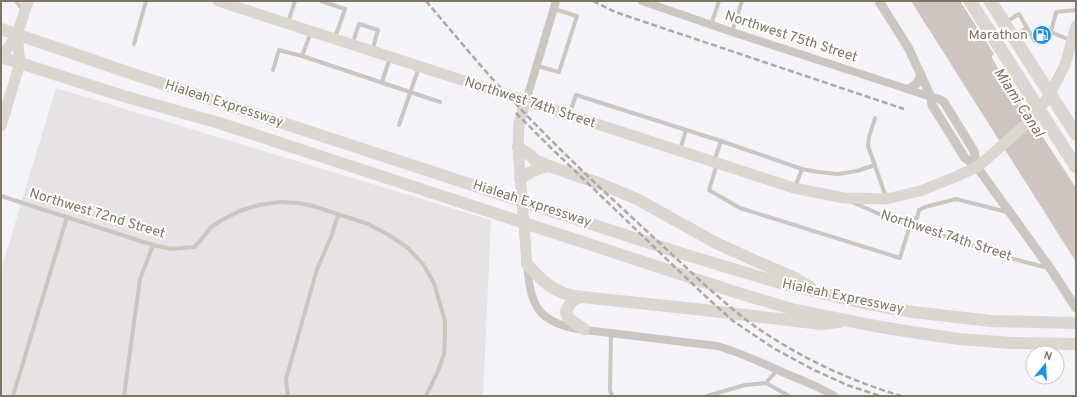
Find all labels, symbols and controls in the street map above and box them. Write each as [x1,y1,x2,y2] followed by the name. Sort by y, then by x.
[722,8,860,66] street label: Northwest 75th Street
[1031,24,1053,46] fuel station icon: Marathon
[969,27,1028,44] place label: Marathon
[988,65,1048,142] water label: Miami Canal
[462,74,598,132] street label: Northwest 74th Street
[162,77,286,131] street label: Hialeah Expressway
[470,177,594,231] street label: Hialeah Expressway
[27,185,167,243] street label: Northwest 72nd Street
[878,207,1014,265] street label: Northwest 74th Street
[781,276,905,318] street label: Hialeah Expressway
[1025,345,1065,385] north arrow
[1042,349,1054,364] text: N

